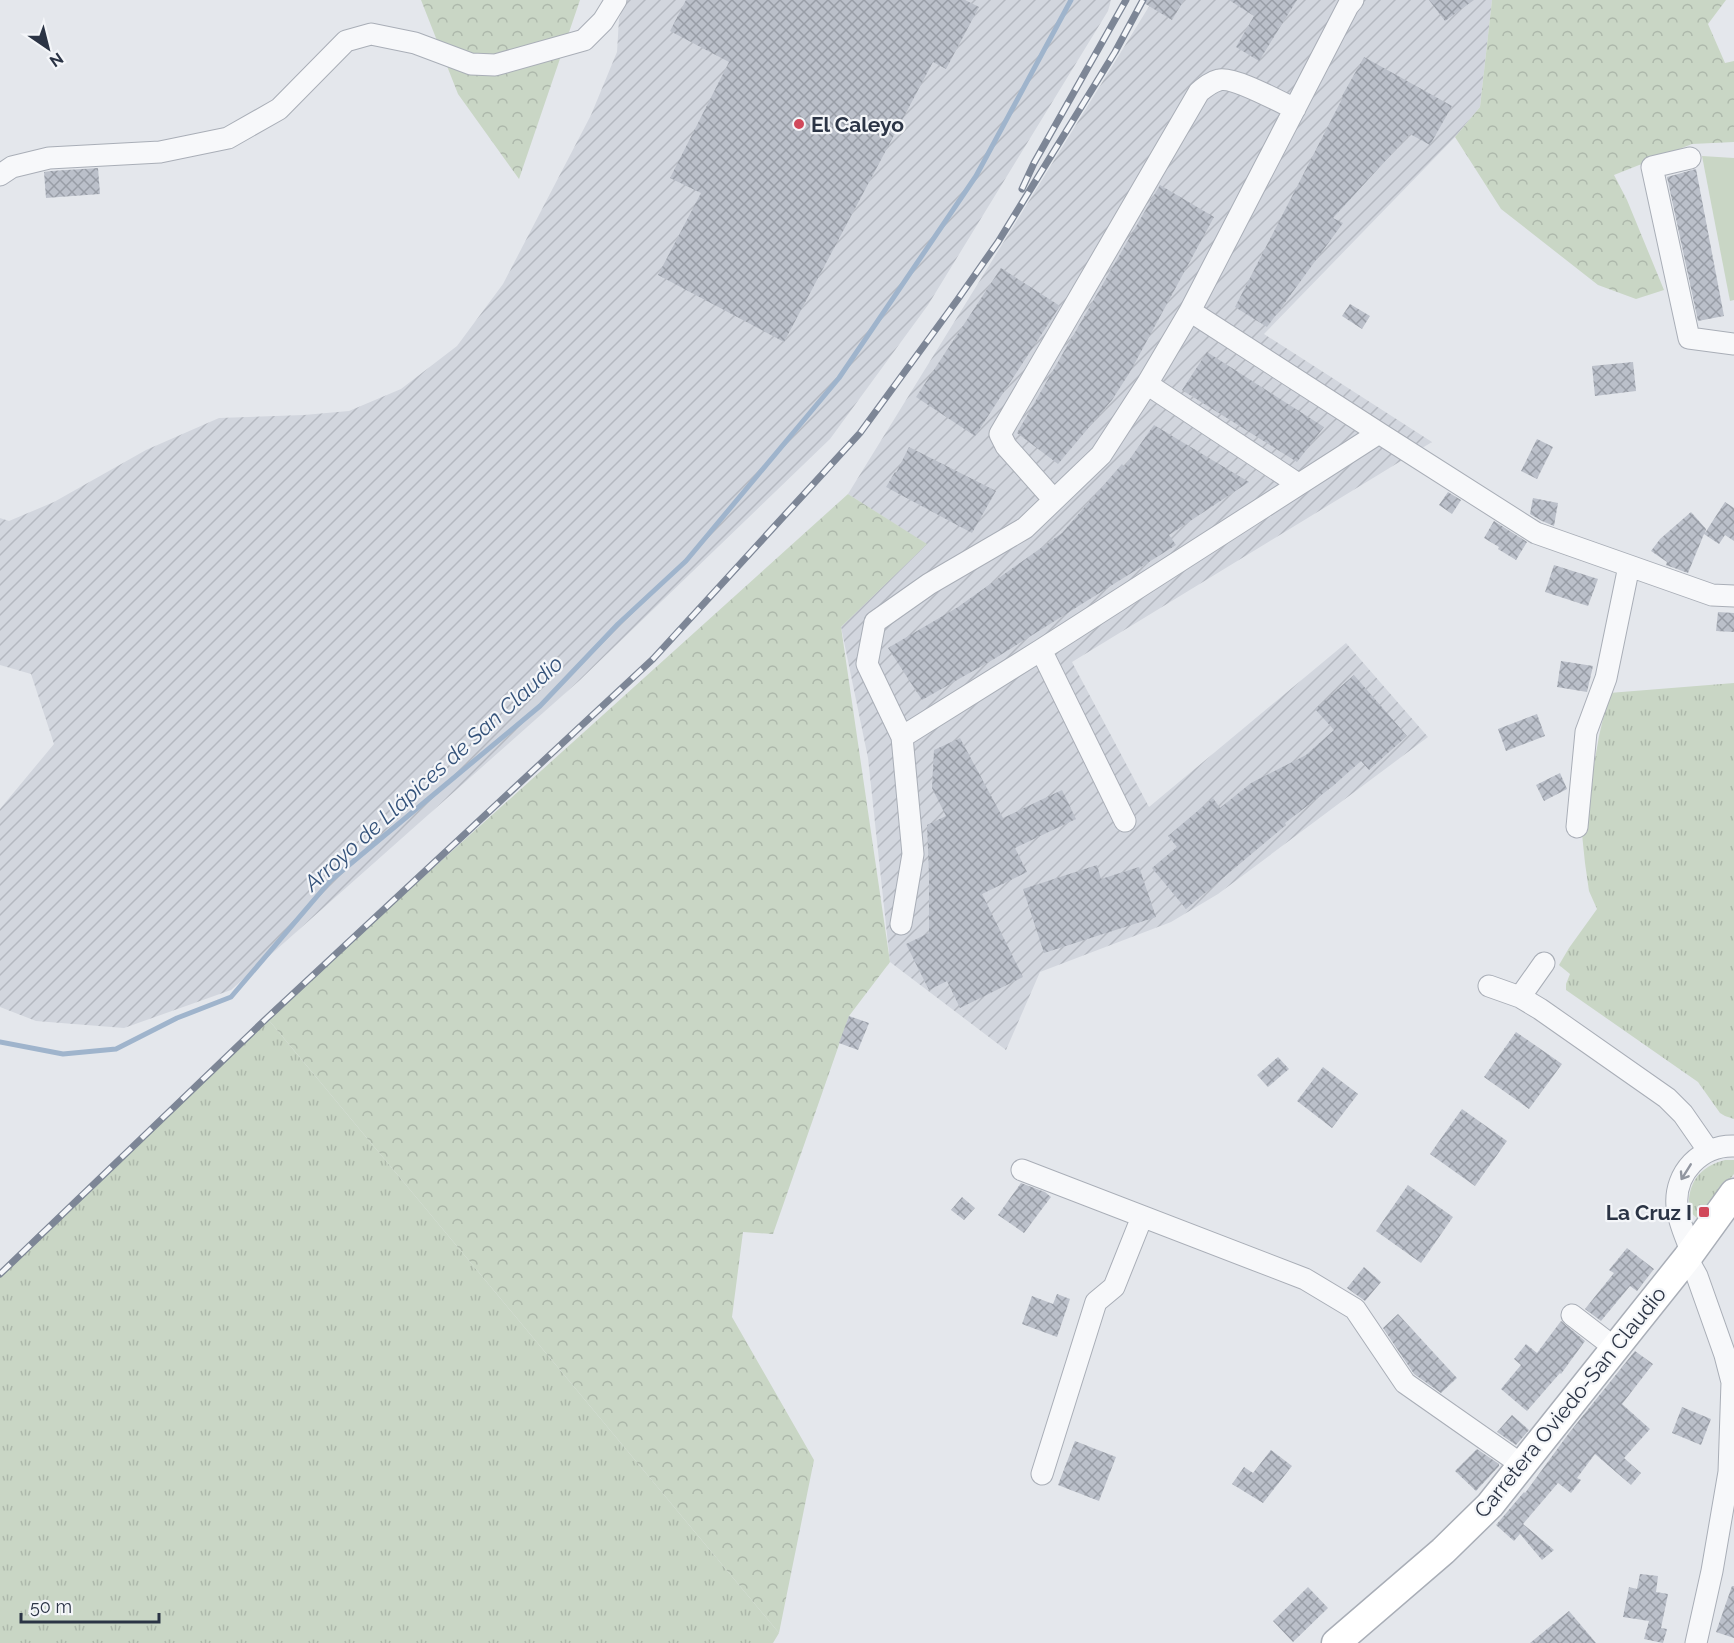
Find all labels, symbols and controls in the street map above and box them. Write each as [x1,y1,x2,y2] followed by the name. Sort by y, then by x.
[18,18,78,78] north arrow
[46,49,67,71] text: N
[811,112,904,137] place label: El Caleyo
[792,117,806,131] marker: El Caleyo
[298,650,568,897] water label: Arroyo de Llápices de San Claudio
[1680,1164,1693,1181] one-way arrow
[1606,1200,1692,1225] place label: La Cruz I
[1697,1205,1711,1219] marker: La Cruz I
[1469,1281,1671,1523] street label: Carretera Oviedo-San Claudio
[21,1586,159,1624] scale bar
[30,1596,72,1617] text: 50 m

